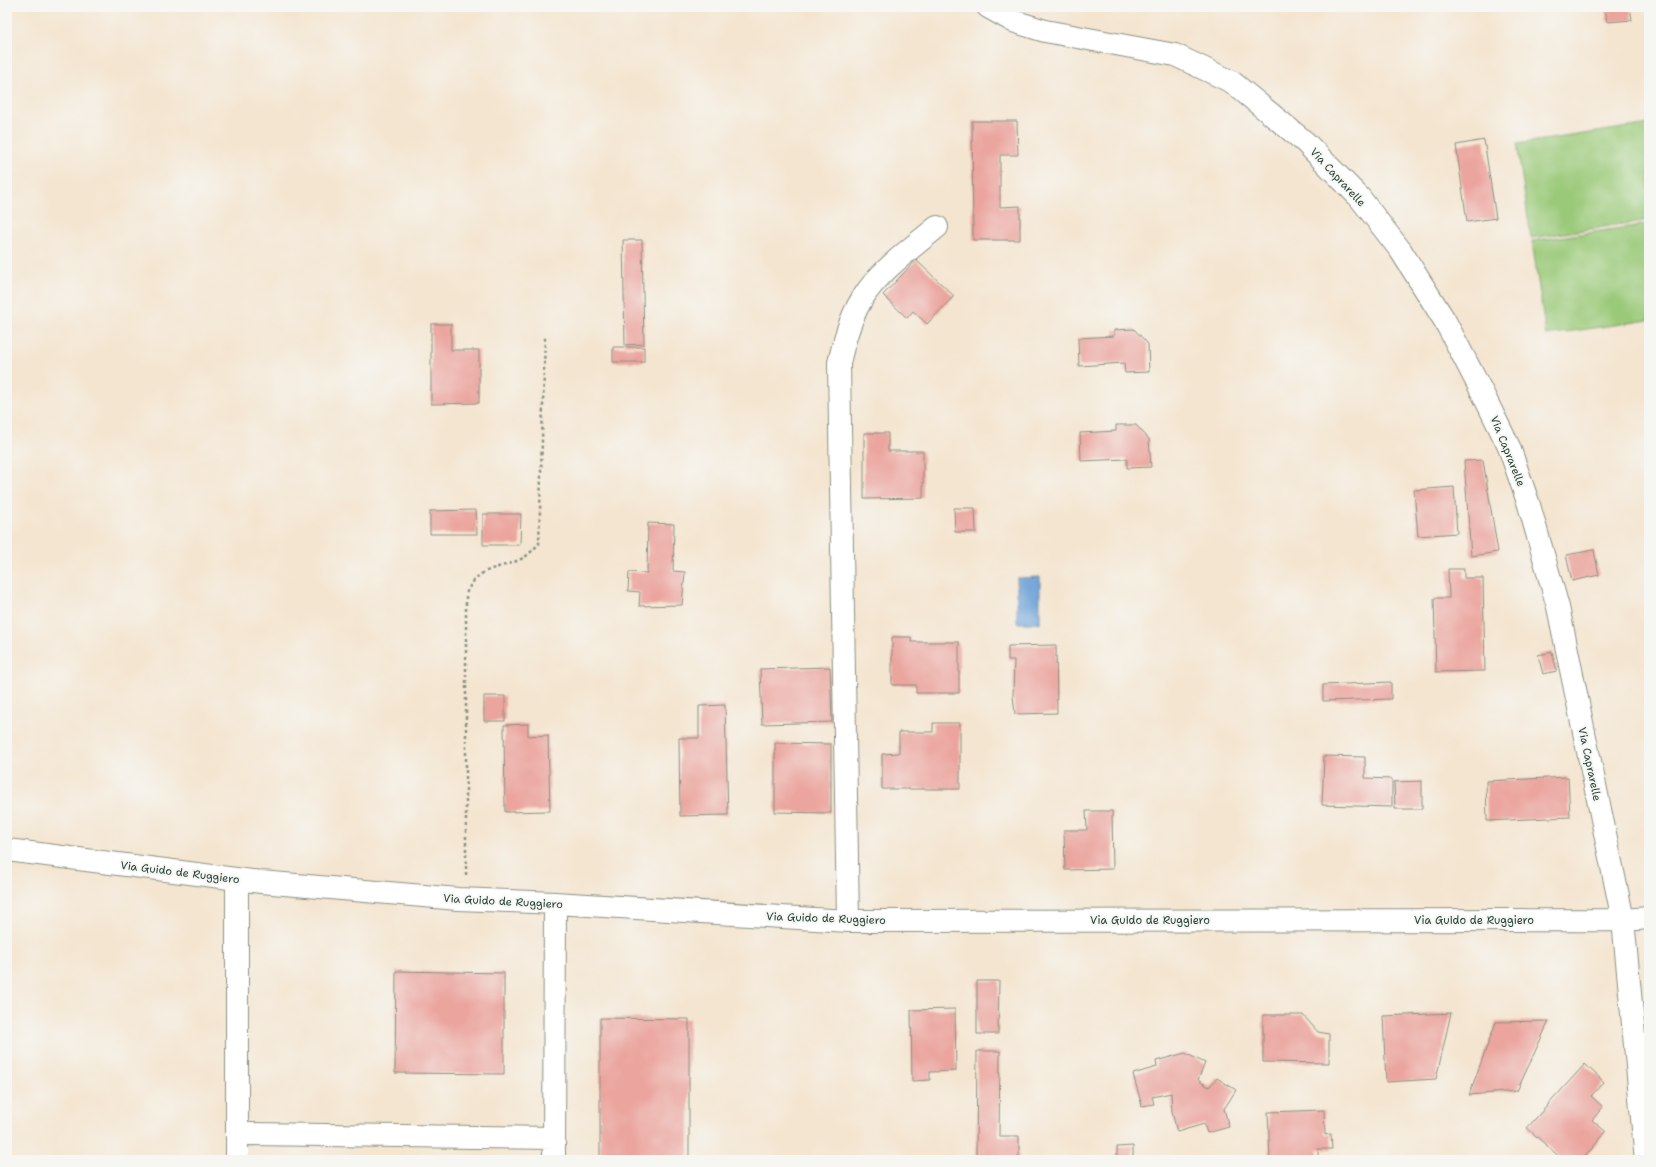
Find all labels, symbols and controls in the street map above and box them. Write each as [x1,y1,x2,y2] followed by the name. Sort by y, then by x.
[1307,145,1369,210] street label: Via Caprarelle
[1487,414,1529,489] street label: Via Caprarelle
[1574,726,1605,802] street label: Via Caprarelle
[120,858,241,887] street label: Via Guido de Ruggiero
[443,891,564,912] street label: Via Guido de Ruggiero
[766,909,886,928] street label: Via Guido de Ruggiero
[1090,913,1210,928] street label: Via Guido de Ruggiero
[1414,913,1534,928] street label: Via Guido de Ruggiero

